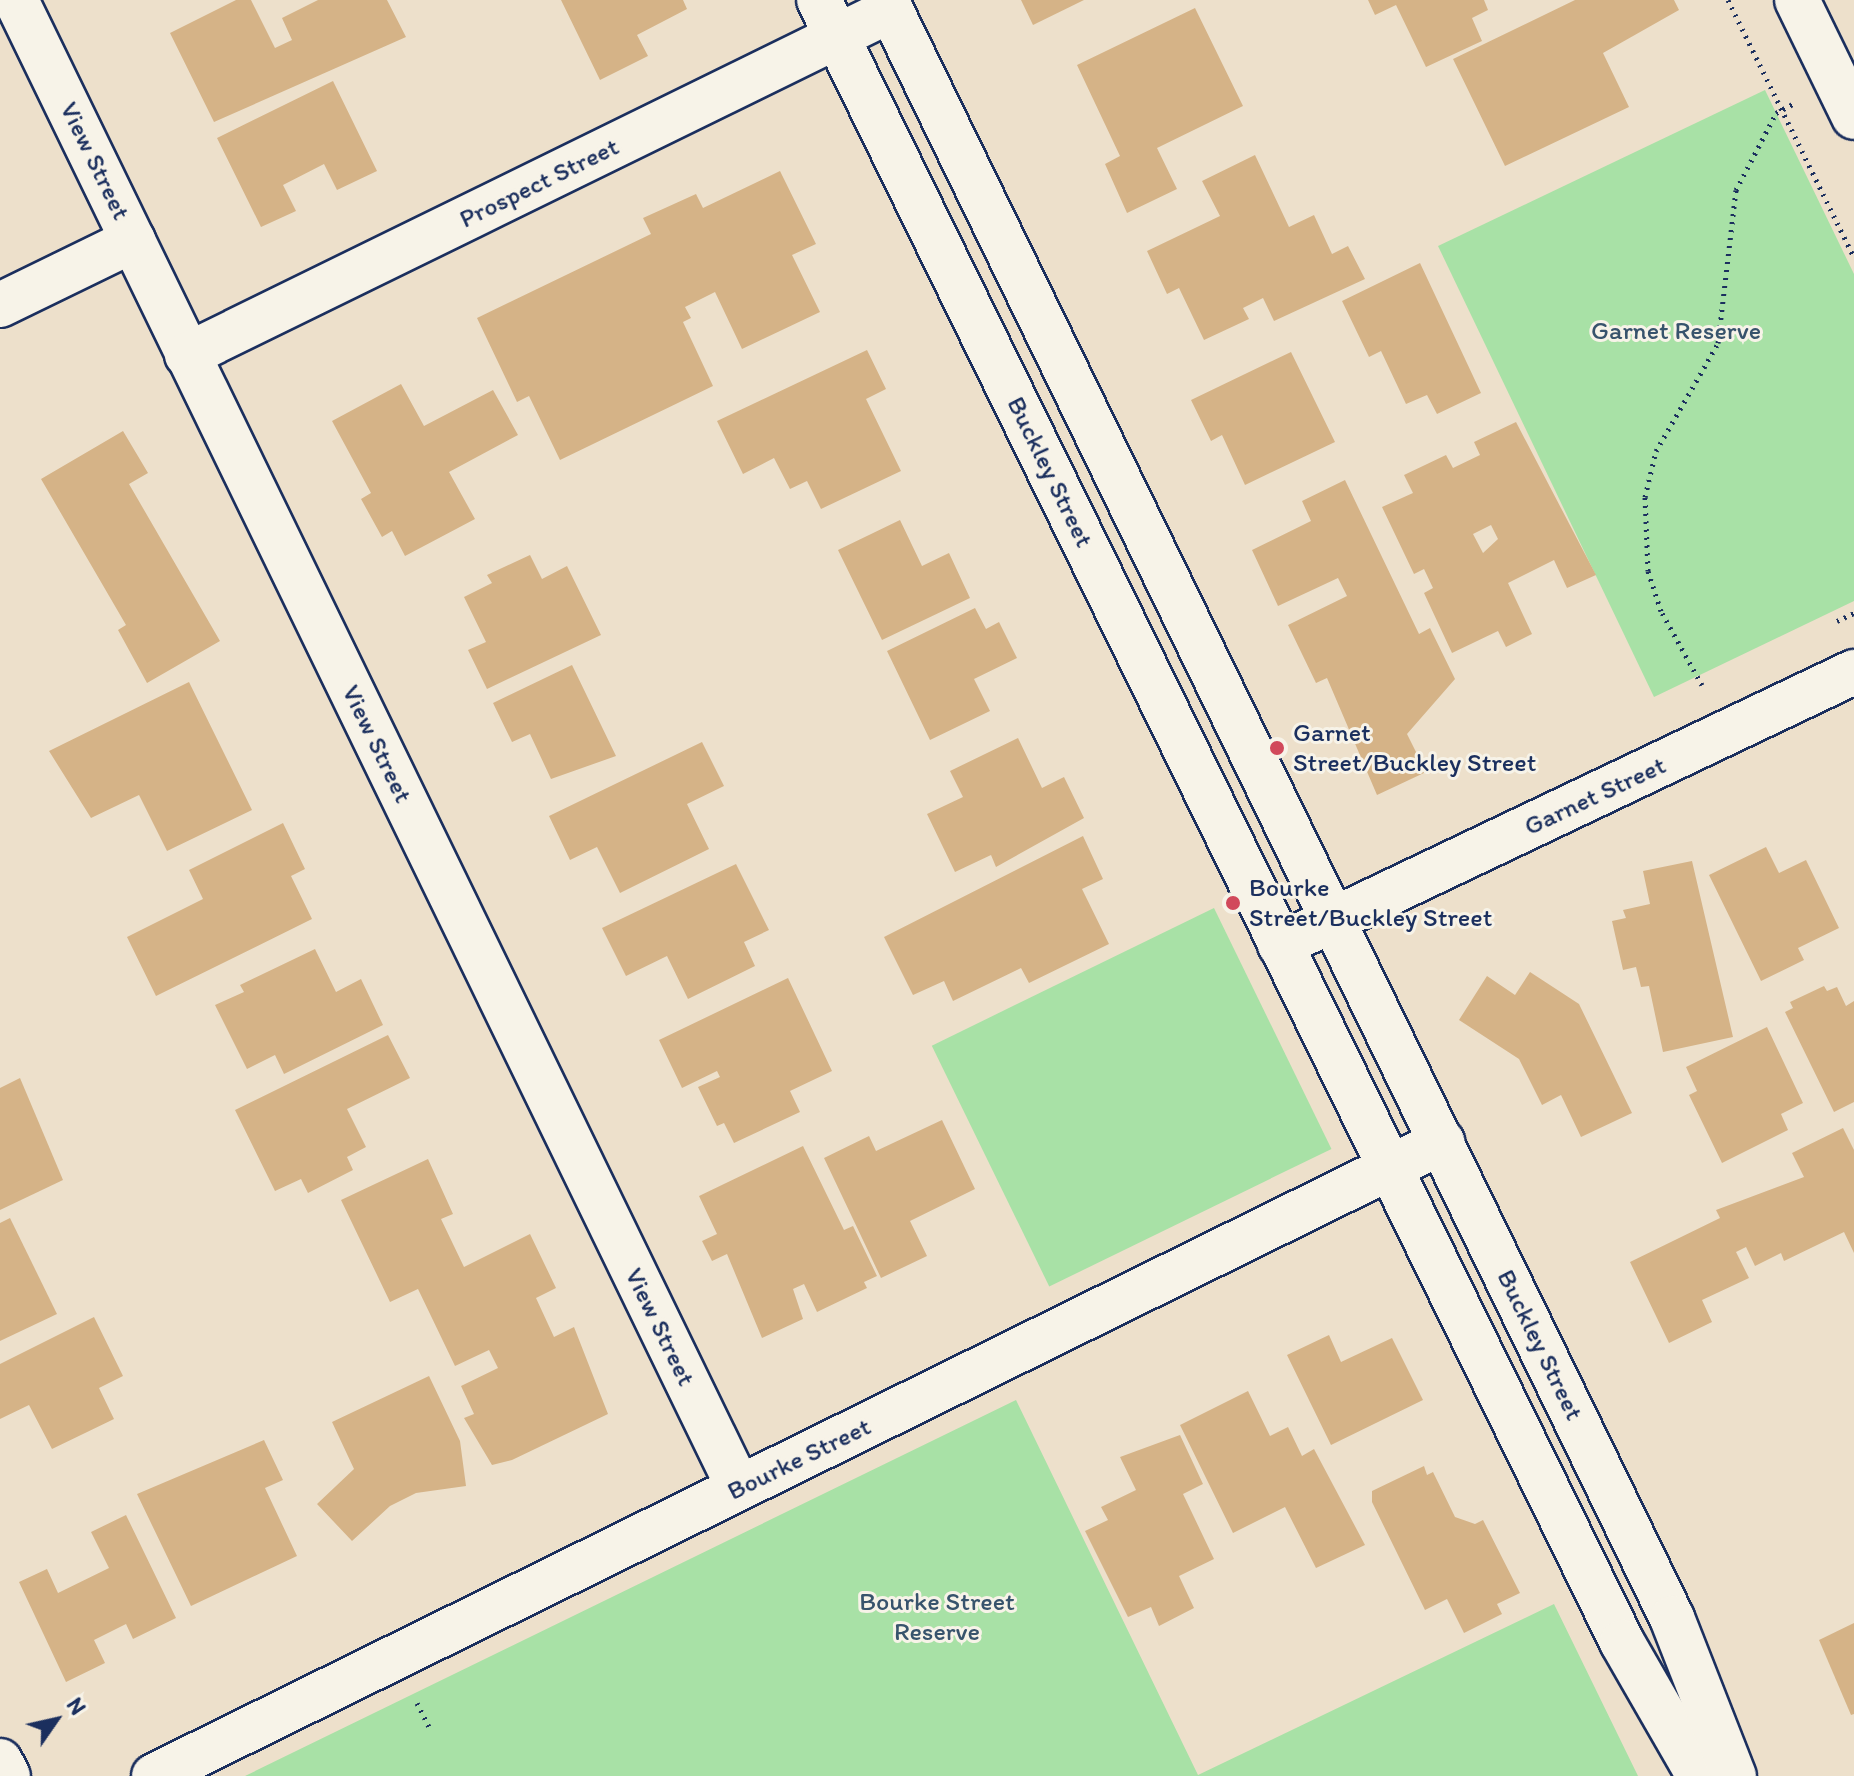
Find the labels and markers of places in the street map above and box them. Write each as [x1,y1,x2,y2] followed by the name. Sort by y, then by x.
[1293,717,1536,778] place label: Garnet Street/Buckley Street
[1268,739,1286,757] marker: Garnet Street/Buckley Street
[1249,872,1492,934] place label: Bourke Street/Buckley Street
[1224,894,1242,912] marker: Bourke Street/Buckley Street

